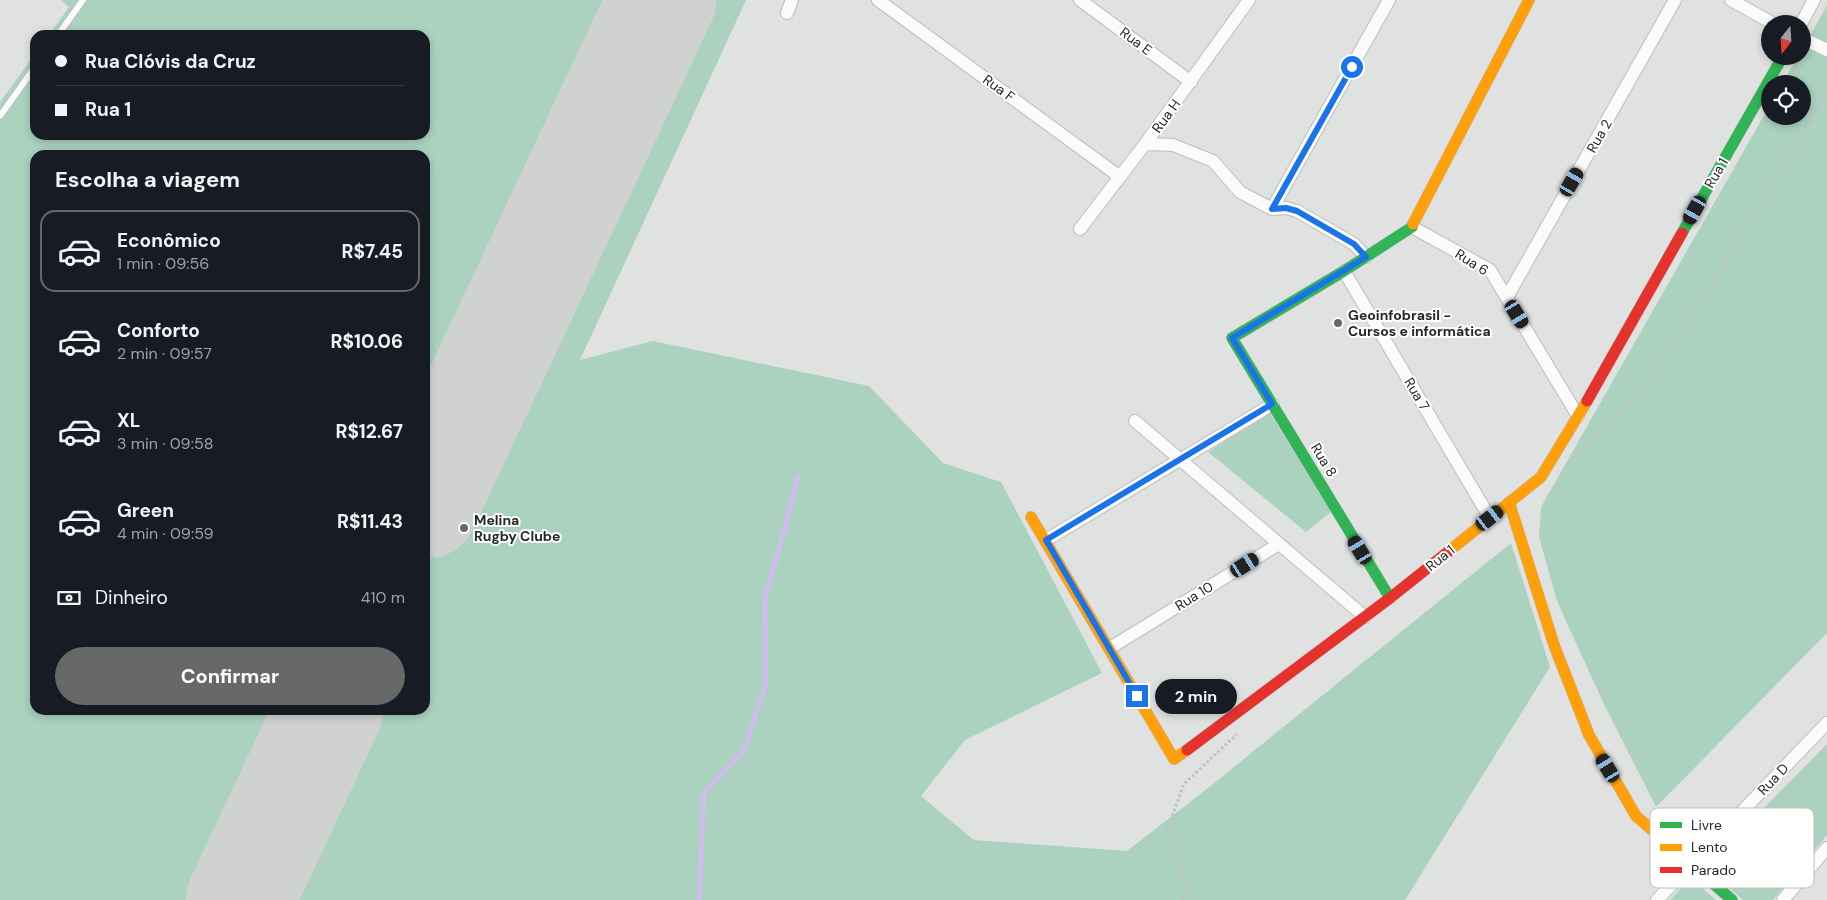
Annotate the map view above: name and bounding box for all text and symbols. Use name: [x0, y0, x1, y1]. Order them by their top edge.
north arrow: [1761, 15, 1811, 65]
map controls: [1761, 15, 1811, 125]
street label: Rua E: [1116, 23, 1156, 59]
text: Rua Clóvis da Cruz: [85, 49, 256, 74]
route start: [1341, 56, 1363, 78]
street label: Rua F: [979, 70, 1019, 106]
button: locate: [1761, 75, 1811, 125]
street label: Rua H: [1148, 96, 1184, 136]
text: Rua 1: [85, 97, 131, 122]
street label: Rua 2: [1582, 116, 1616, 156]
street label: Rua 1: [1700, 155, 1732, 191]
text: Escolha a viagem: [55, 165, 240, 194]
car: [1558, 165, 1585, 199]
car: [1681, 193, 1708, 227]
text: Econômico: [117, 228, 221, 253]
icon: car: [57, 229, 102, 274]
text: R$7.45: [342, 239, 403, 264]
street label: Rua 6: [1452, 245, 1492, 279]
text: 1 min · 09:56: [117, 253, 209, 274]
car: [1502, 297, 1531, 331]
place label: Geoinfobrasil - Cursos e informática: [1348, 306, 1491, 340]
marker: Geoinfobrasil - Cursos e informática: [1332, 317, 1344, 329]
text: Conforto: [117, 318, 200, 343]
icon: car: [57, 319, 102, 364]
text: R$10.06: [331, 329, 403, 354]
text: 2 min · 09:57: [117, 343, 212, 364]
street label: Rua 7: [1400, 374, 1434, 414]
text: XL: [117, 408, 140, 433]
icon: car: [57, 409, 102, 454]
text: R$12.67: [335, 419, 403, 444]
text: 3 min · 09:58: [117, 433, 213, 454]
street label: Rua 8: [1307, 440, 1341, 480]
text: Green: [117, 498, 174, 523]
icon: car: [57, 499, 102, 544]
car: [1473, 503, 1506, 533]
text: R$11.43: [337, 509, 403, 534]
place label: Melina Rugby Clube: [474, 511, 560, 545]
marker: Melina Rugby Clube: [458, 522, 470, 534]
text: 4 min · 09:59: [117, 523, 214, 544]
car: [1345, 533, 1374, 567]
street label: Rua 1: [1422, 541, 1458, 575]
car: [1228, 551, 1261, 579]
street label: Rua 10: [1172, 577, 1216, 615]
icon: cash: [55, 584, 83, 612]
text: Dinheiro: [95, 585, 168, 610]
text: 410 m: [361, 587, 405, 608]
button: Confirmar: [55, 647, 405, 705]
callout: 2 min: [1154, 678, 1237, 714]
route end: [1126, 685, 1148, 707]
text: 2 min: [1175, 686, 1217, 707]
car: [1593, 751, 1622, 785]
street label: Rua D: [1754, 759, 1792, 799]
legend: [1650, 808, 1814, 888]
text: Livre: [1691, 816, 1722, 834]
text: Lento: [1691, 838, 1728, 856]
text: Parado: [1691, 861, 1736, 879]

